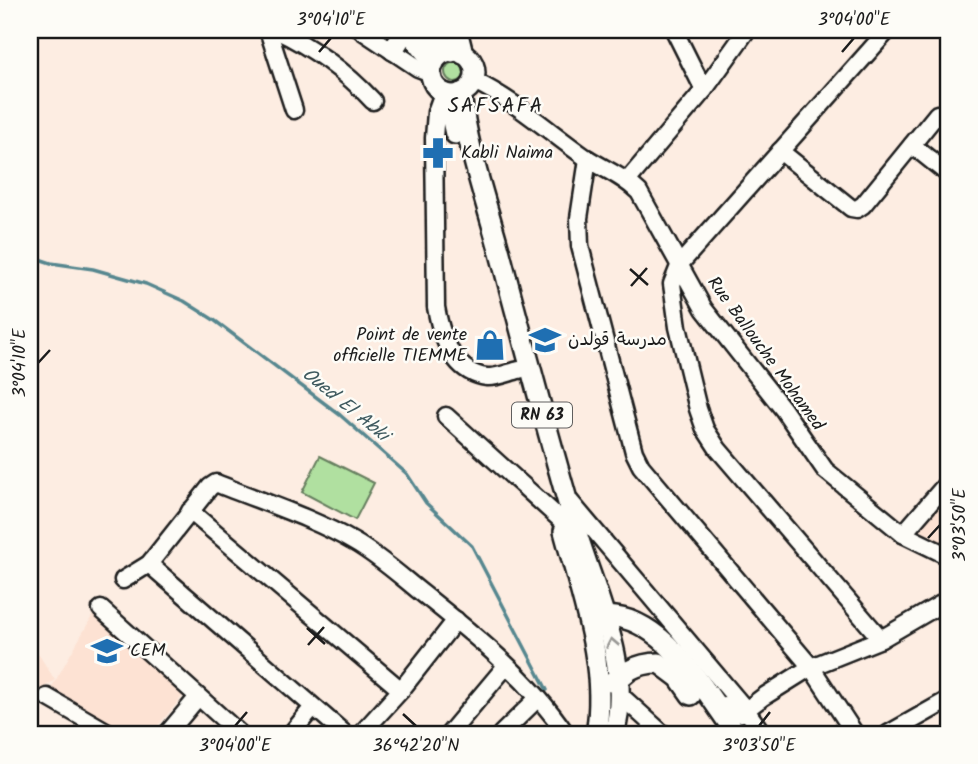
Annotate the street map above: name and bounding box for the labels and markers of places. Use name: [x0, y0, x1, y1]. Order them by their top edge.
pharmacy icon: Kabli Naima: [421, 136, 455, 170]
place label: Kabli Naima: [461, 139, 553, 168]
place label: Point de vente officielle TIEMME: [333, 321, 467, 371]
school or university icon: مدرسة قولدن: [528, 323, 562, 357]
place label: مدرسة قولدن: [568, 326, 667, 355]
shop icon: Point de vente officielle TIEMME: [473, 328, 507, 362]
school or university icon: CEM: [90, 634, 124, 668]
place label: CEM: [130, 637, 166, 666]

